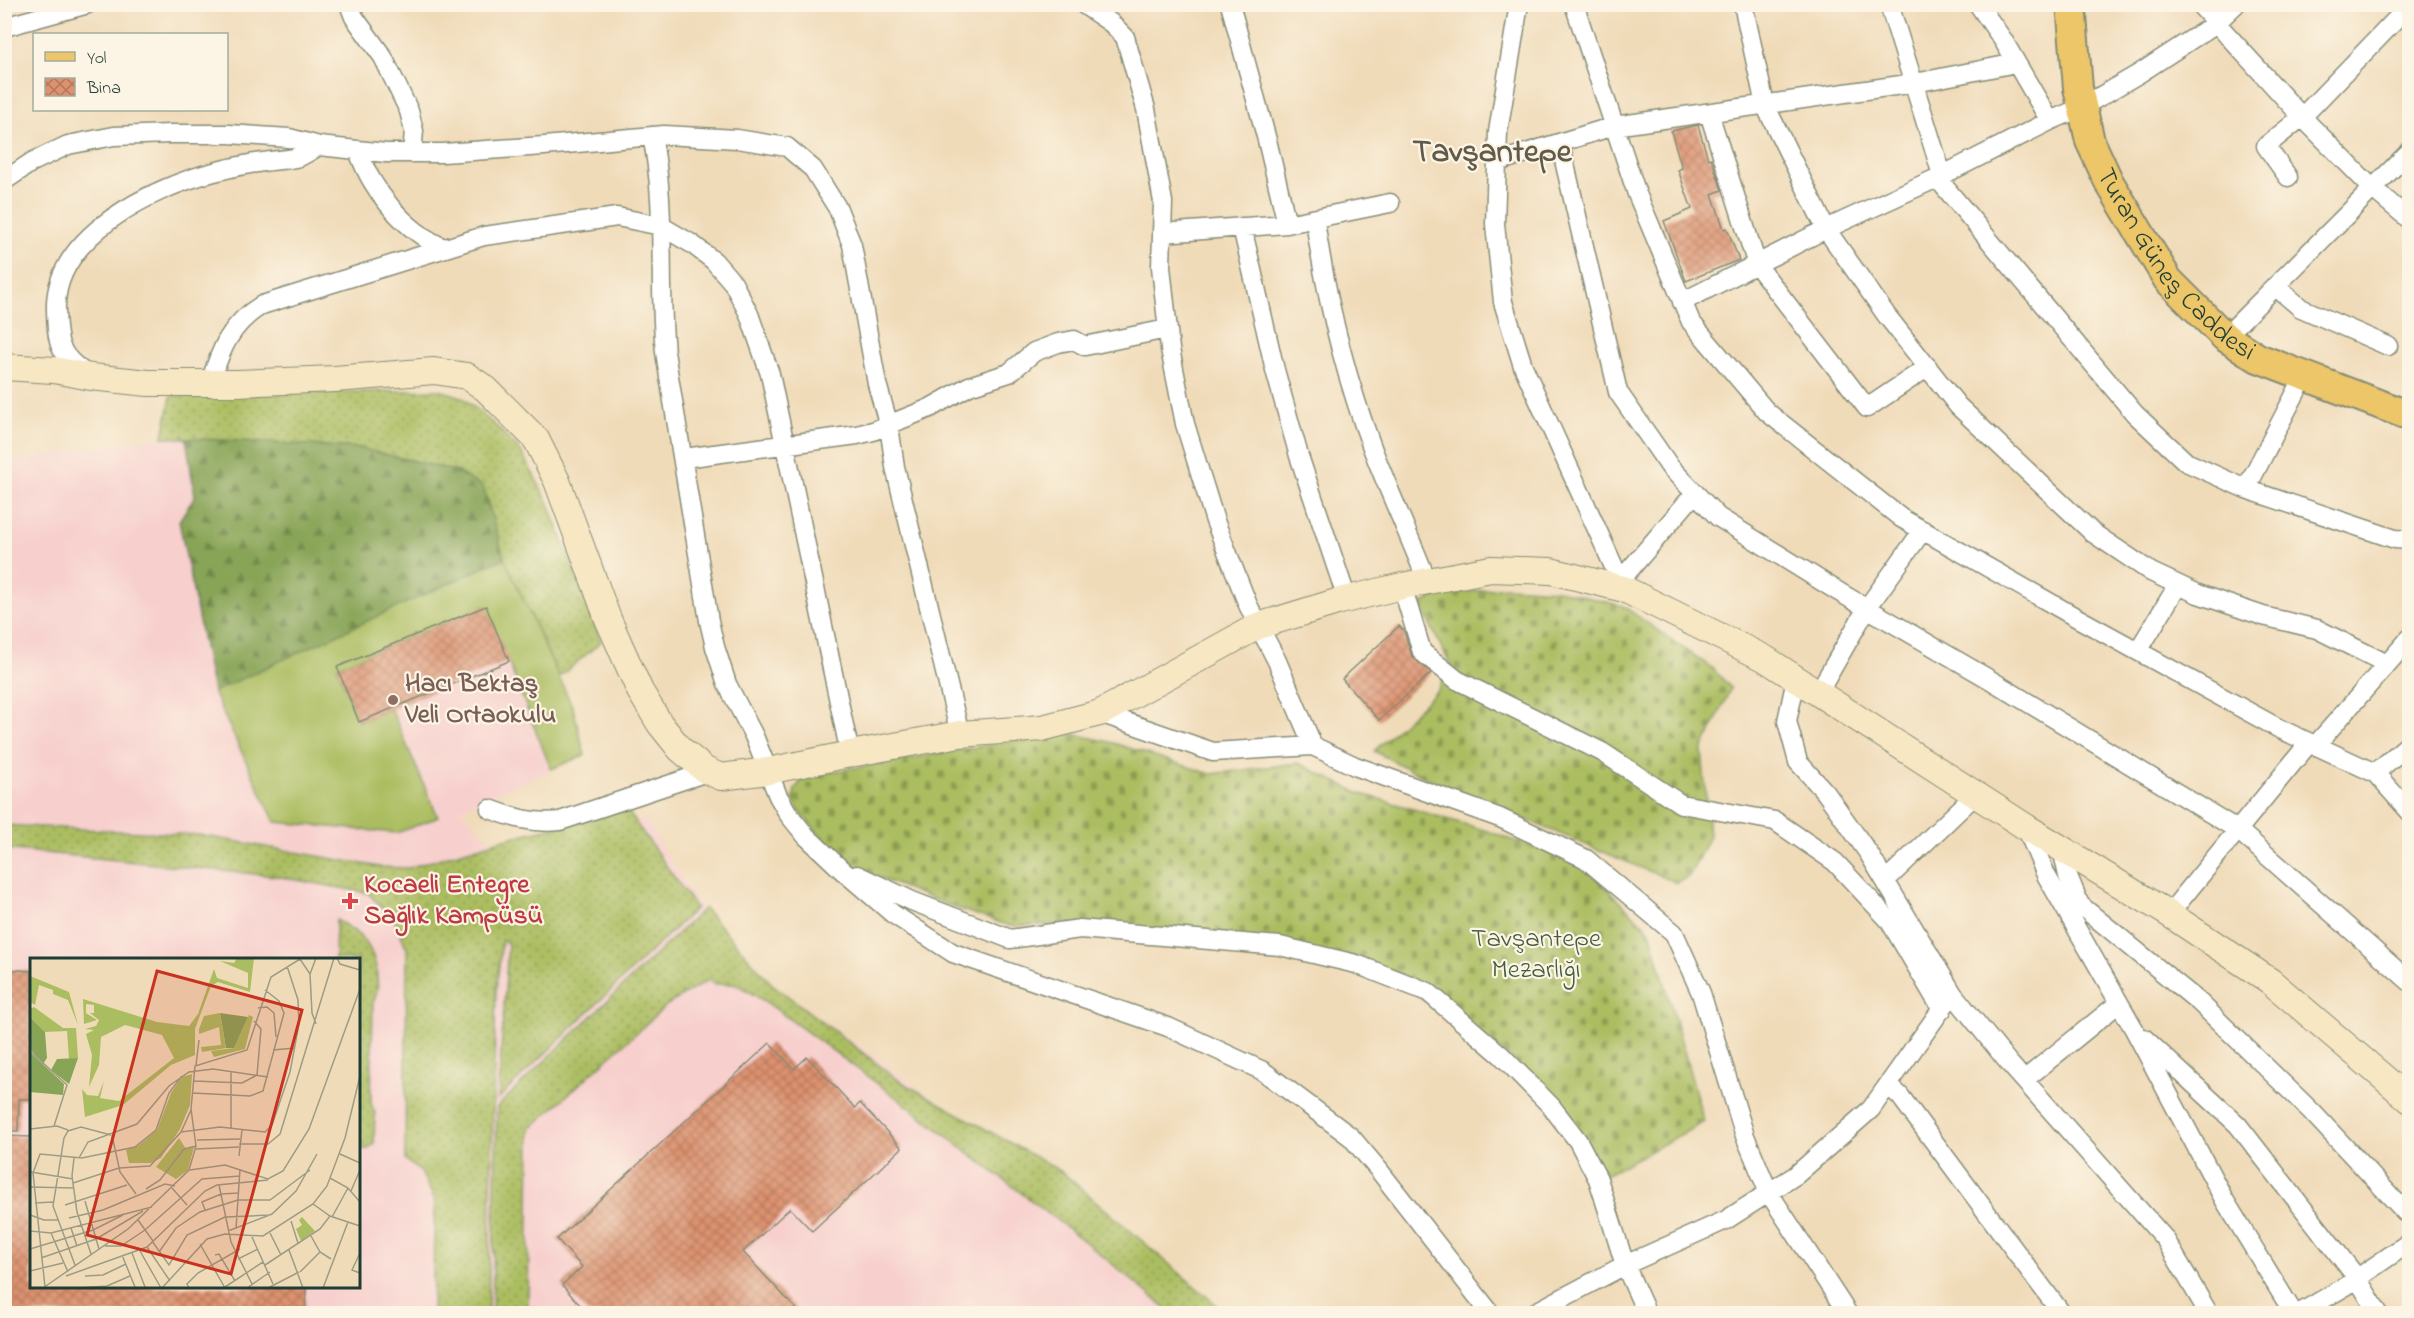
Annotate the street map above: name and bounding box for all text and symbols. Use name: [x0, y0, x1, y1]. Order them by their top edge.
legend: [33, 33, 228, 111]
text: Yol: [87, 46, 107, 72]
text: Bina: [86, 76, 121, 102]
district label: Tavşantepe: [1413, 129, 1573, 177]
street label: Turan Güneş Caddesi: [2086, 162, 2263, 371]
place label: Hacı Bektaş Veli Ortaokulu: [404, 665, 556, 735]
marker: Hacı Bektaş Veli Ortaokulu: [386, 693, 400, 707]
place label: Kocaeli Entegre Sağlık Kampüsü: [364, 866, 543, 937]
marker: Kocaeli Entegre Sağlık Kampüsü: [341, 892, 359, 910]
park label: Tavşantepe Mezarlığı: [1471, 920, 1602, 990]
inset map: [30, 958, 360, 1288]

